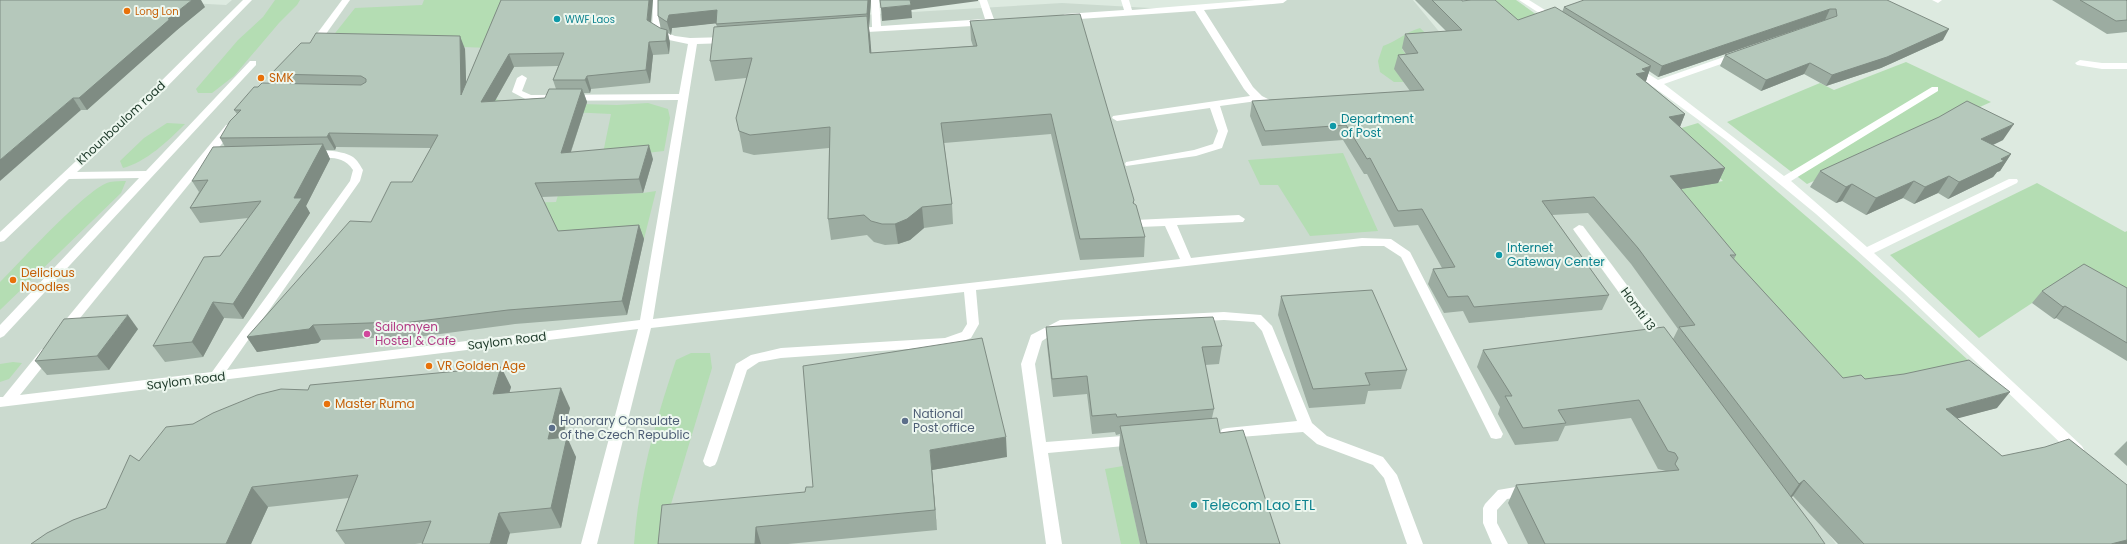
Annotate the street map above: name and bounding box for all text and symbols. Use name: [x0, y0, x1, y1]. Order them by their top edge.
place label: Long Lon: [135, 4, 179, 19]
marker: Long Lon: [122, 6, 132, 16]
place label: WWF Laos: [565, 12, 615, 27]
marker: WWF Laos: [552, 14, 562, 24]
place label: SMK: [269, 69, 294, 86]
marker: SMK: [256, 73, 266, 83]
street label: Khounboulom road: [72, 77, 169, 168]
place label: Department of Post: [1341, 110, 1414, 141]
marker: Department of Post: [1328, 121, 1338, 131]
place label: Internet Gateway Center: [1507, 239, 1605, 270]
marker: Internet Gateway Center: [1494, 250, 1504, 260]
place label: Delicious Noodles: [21, 264, 75, 295]
marker: Delicious Noodles: [8, 275, 18, 285]
street label: Homti 13: [1617, 284, 1660, 334]
place label: Sailomyen Hostel & Cafe: [375, 318, 456, 349]
street label: Saylom Road: [467, 327, 547, 354]
marker: Sailomyen Hostel & Cafe: [362, 329, 372, 339]
place label: VR Golden Age: [437, 357, 526, 374]
marker: VR Golden Age: [424, 361, 434, 371]
street label: Saylom Road: [146, 367, 226, 394]
place label: Master Ruma: [335, 395, 415, 412]
marker: Master Ruma: [322, 399, 332, 409]
place label: National Post office: [913, 405, 975, 436]
place label: Honorary Consulate of the Czech Republic: [560, 412, 690, 443]
marker: National Post office: [900, 416, 910, 426]
marker: Honorary Consulate of the Czech Republic: [547, 423, 557, 433]
place label: Telecom Lao ETL: [1202, 495, 1315, 515]
marker: Telecom Lao ETL: [1189, 500, 1199, 510]

